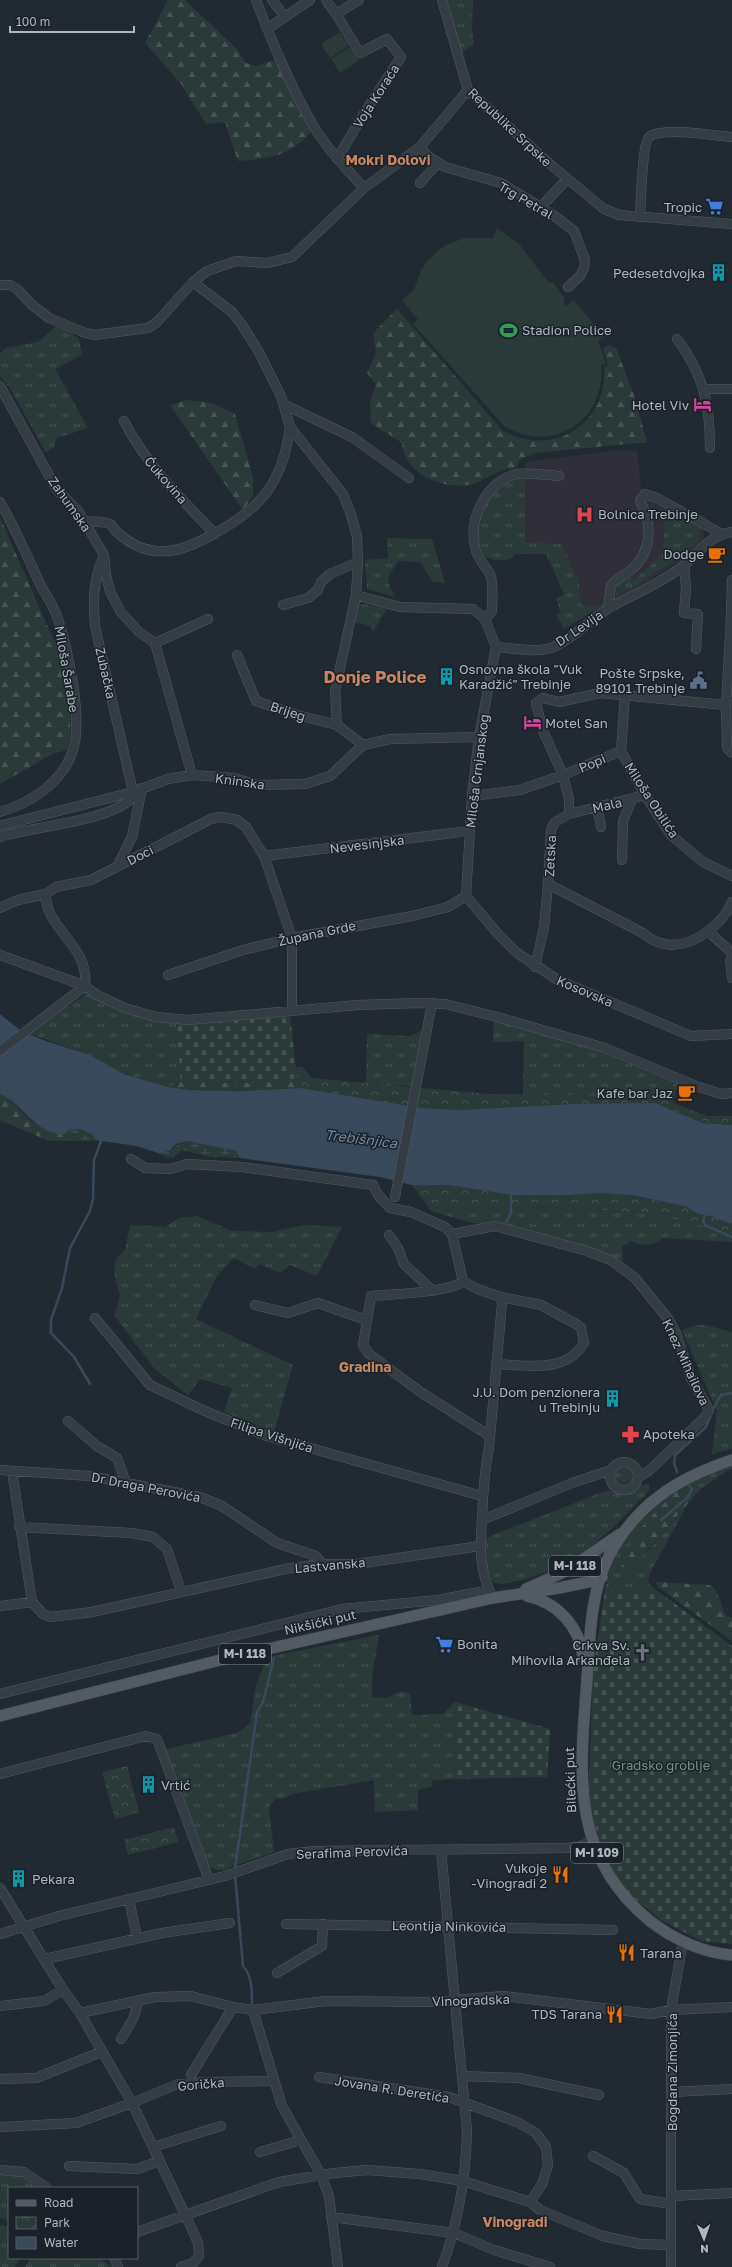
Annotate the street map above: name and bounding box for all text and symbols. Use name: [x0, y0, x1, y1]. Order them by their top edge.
scale bar: [10, 8, 134, 34]
text: 100 m: [16, 14, 50, 29]
street label: Voja Koraća: [349, 61, 403, 131]
street label: Republike Srpske: [465, 84, 555, 170]
district label: Mokri Dolovi: [345, 151, 431, 168]
street label: Trg Petral: [496, 178, 556, 222]
supermarket icon: Tropic: [705, 197, 725, 217]
place label: Tropic: [664, 199, 702, 215]
building icon: Pedesetdvojka: [708, 263, 728, 283]
place label: Pedesetdvojka: [613, 265, 705, 281]
sports icon: Stadion Police: [499, 320, 519, 340]
place label: Stadion Police: [522, 322, 612, 338]
hotel icon: Hotel Viv: [692, 395, 712, 415]
place label: Hotel Viv: [632, 397, 690, 413]
street label: Ćukovina: [141, 453, 191, 507]
street label: Zahumska: [45, 473, 95, 535]
hospital icon: Bolnica Trebinje: [575, 504, 595, 524]
place label: Bolnica Trebinje: [598, 506, 698, 522]
cafe icon: Dodge: [707, 544, 727, 564]
place label: Dodge: [664, 546, 704, 562]
street label: Dr Levija: [552, 606, 606, 650]
street label: Miloša Šarabe: [52, 625, 82, 713]
street label: Zubačka: [92, 646, 120, 700]
place label: Osnovna škola "Vuk Karadžić" Trebinje: [459, 661, 583, 692]
place label: Pošte Srpske, 89101 Trebinje: [595, 665, 685, 696]
district label: Donje Police: [323, 666, 427, 687]
building icon: Osnovna škola "Vuk Karadžić" Trebinje: [436, 666, 456, 686]
public building icon: Pošte Srpske, 89101 Trebinje: [688, 670, 708, 690]
street label: Brijeg: [268, 698, 308, 724]
street label: Miloša Crnjanskog: [462, 713, 492, 829]
hotel icon: Motel San: [522, 713, 542, 733]
place label: Motel San: [545, 715, 608, 731]
street label: Popi: [576, 750, 608, 776]
street label: Miloša Obilića: [622, 759, 682, 841]
street label: Kninska: [214, 770, 266, 792]
street label: Mala: [591, 794, 623, 816]
street label: Nevesinjska: [329, 831, 405, 857]
street label: Zetska: [541, 835, 559, 877]
street label: Doci: [124, 842, 156, 868]
street label: Župana Grde: [277, 917, 357, 949]
street label: Kosovska: [554, 972, 616, 1010]
cafe icon: Kafe bar Jaz: [676, 1083, 696, 1103]
place label: Kafe bar Jaz: [597, 1085, 673, 1101]
water label: Trebišnjica: [324, 1126, 399, 1151]
street label: Knez Mihailova: [659, 1316, 713, 1408]
district label: Gradina: [339, 1358, 391, 1375]
place label: J.U. Dom penzionera u Trebinju: [472, 1384, 600, 1415]
building icon: J.U. Dom penzionera u Trebinju: [603, 1389, 623, 1409]
street label: Filipa Višnjića: [229, 1414, 315, 1456]
pharmacy icon: Apoteka: [620, 1424, 640, 1444]
place label: Apoteka: [643, 1426, 695, 1442]
street label: Dr Draga Perovića: [90, 1469, 202, 1505]
street label: Lastvanska: [294, 1554, 366, 1576]
road number: M-I 118: [549, 1556, 601, 1576]
street label: Nikšićki put: [282, 1606, 358, 1638]
supermarket icon: Bonita: [434, 1634, 454, 1654]
place label: Bonita: [457, 1636, 498, 1652]
place label: Crkva Sv. Mihovila Arkanđela: [511, 1637, 630, 1668]
church icon: Crkva Sv. Mihovila Arkanđela: [633, 1642, 653, 1662]
road number: M-I 118: [219, 1644, 271, 1664]
street label: Bilećki put: [561, 1747, 579, 1813]
park label: Gradsko groblje: [612, 1757, 710, 1773]
building icon: Vrtić: [138, 1775, 158, 1795]
place label: Vrtić: [161, 1777, 190, 1793]
street label: Serafima Perovića: [296, 1842, 408, 1862]
road number: M-I 109: [571, 1843, 623, 1863]
place label: Vukoje -Vinogradi 2: [472, 1860, 547, 1891]
restaurant icon: Vukoje -Vinogradi 2: [550, 1865, 570, 1885]
building icon: Pekara: [9, 1869, 29, 1889]
place label: Pekara: [32, 1871, 75, 1887]
street label: Leontija Ninkovića: [392, 1917, 506, 1935]
restaurant icon: Tarana: [617, 1943, 637, 1963]
place label: Tarana: [640, 1945, 682, 1961]
street label: Vinogradska: [432, 1991, 510, 2009]
restaurant icon: TDS Tarana: [605, 2004, 625, 2024]
place label: TDS Tarana: [531, 2006, 602, 2022]
street label: Bogdana Zimonjića: [664, 2013, 680, 2131]
street label: Jovana R. Deretića: [334, 2072, 450, 2106]
street label: Gorička: [177, 2074, 225, 2094]
legend: [8, 2187, 138, 2259]
text: Road: [44, 2195, 73, 2210]
district label: Vinogradi: [482, 2213, 548, 2230]
text: Park: [44, 2215, 70, 2230]
north arrow: [684, 2219, 724, 2259]
text: Water: [44, 2235, 78, 2250]
text: N: [700, 2243, 709, 2256]

